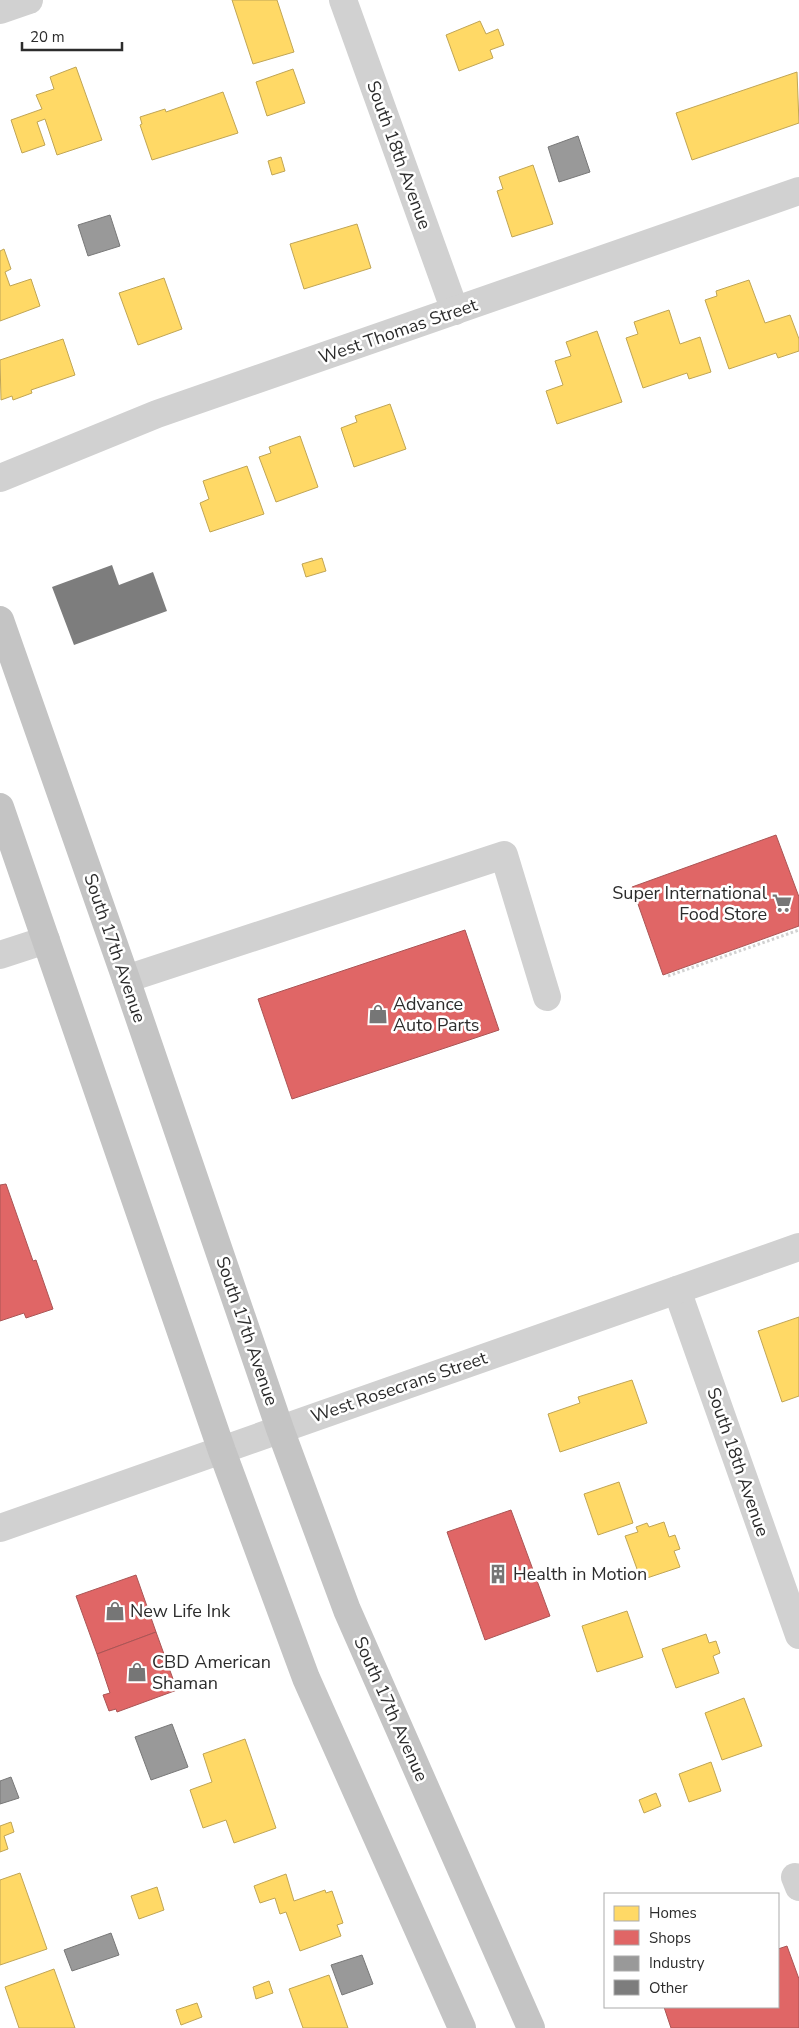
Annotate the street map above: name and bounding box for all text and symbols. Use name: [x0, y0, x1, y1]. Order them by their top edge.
scale bar: [22, 20, 122, 52]
text: 20 m: [30, 27, 65, 47]
street label: South 18th Avenue: [361, 77, 437, 233]
street label: West Thomas Street: [315, 292, 481, 369]
street label: South 17th Avenue: [78, 870, 152, 1026]
place label: Super International Food Store: [612, 881, 768, 926]
supermarket icon: Super International Food Store: [771, 892, 793, 914]
place label: Advance Auto Parts: [393, 992, 479, 1037]
shop icon: Advance Auto Parts: [367, 1003, 389, 1025]
street label: South 17th Avenue: [210, 1253, 284, 1409]
street label: West Rosecrans Street: [308, 1345, 491, 1428]
street label: South 18th Avenue: [701, 1384, 775, 1540]
place label: Health in Motion: [513, 1562, 647, 1586]
building icon: Health in Motion: [487, 1563, 509, 1585]
place label: New Life Ink: [130, 1599, 231, 1623]
shop icon: New Life Ink: [104, 1600, 126, 1622]
street label: South 17th Avenue: [348, 1633, 434, 1785]
place label: CBD American Shaman: [152, 1650, 271, 1695]
shop icon: CBD American Shaman: [126, 1661, 148, 1683]
legend: [604, 1893, 779, 2008]
text: Homes: [649, 1903, 697, 1923]
text: Shops: [649, 1928, 691, 1948]
text: Industry: [649, 1953, 705, 1973]
text: Other: [649, 1978, 688, 1998]

